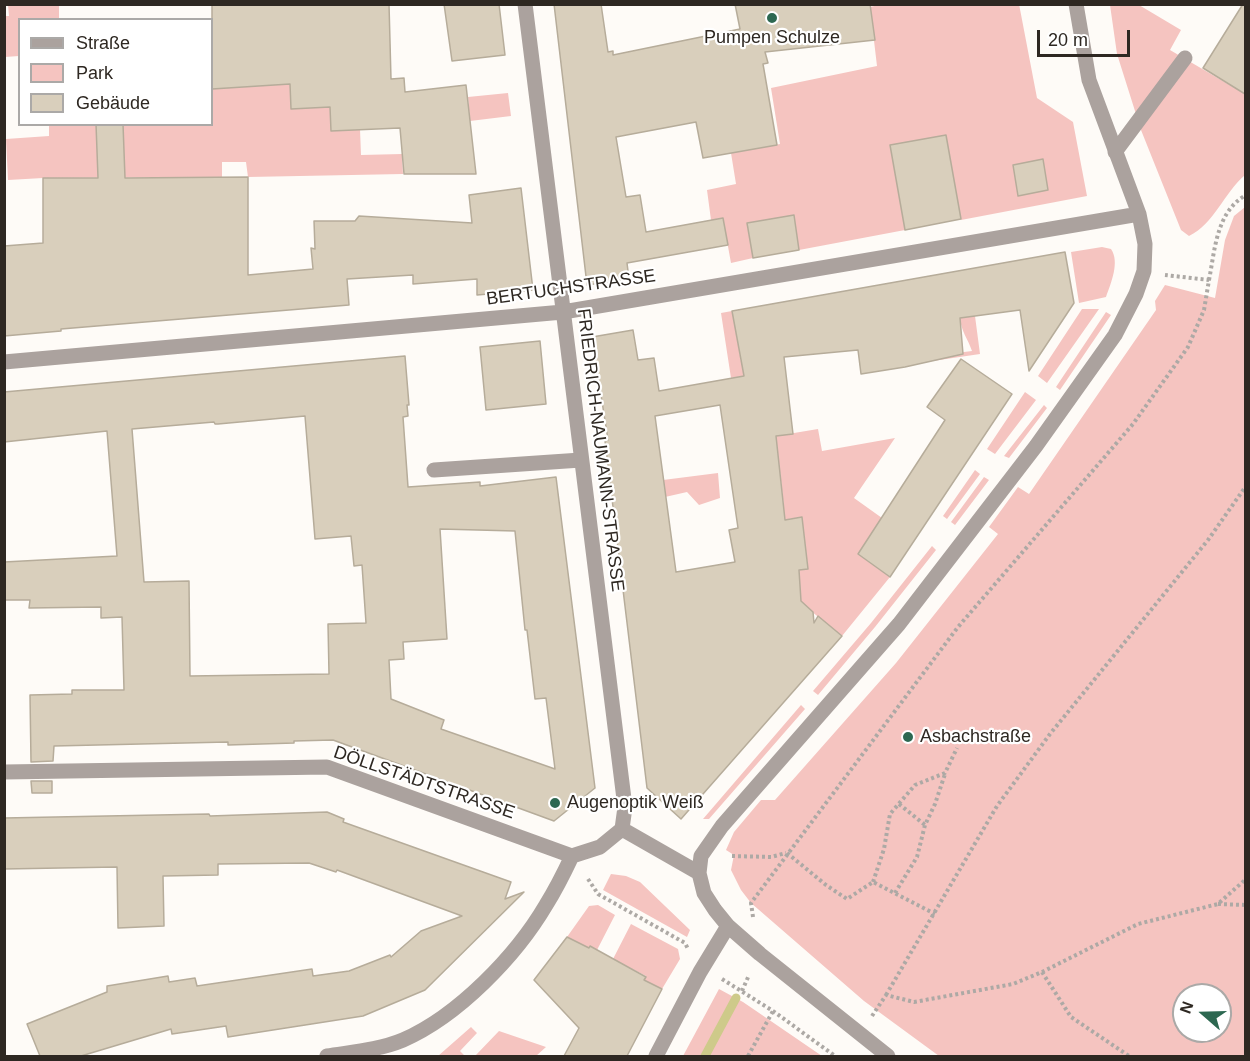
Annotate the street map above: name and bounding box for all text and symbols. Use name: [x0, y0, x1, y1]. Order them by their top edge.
marker: Pumpen Schulze: [765, 11, 779, 25]
legend: [18, 18, 213, 126]
scale bar: [1040, 18, 1133, 56]
place label: Pumpen Schulze: [704, 27, 840, 49]
text: 20 m: [1048, 30, 1088, 50]
text: Straße: [76, 33, 130, 53]
text: Park: [76, 63, 113, 83]
text: Gebäude: [76, 93, 150, 113]
street label: BERTUCHSTRASSE: [485, 265, 657, 311]
street label: FRIEDRICH-NAUMANN-STRASSE: [572, 307, 628, 593]
place label: Asbachstraße: [920, 726, 1031, 748]
marker: Asbachstraße: [901, 730, 915, 744]
street label: DÖLLSTÄDTSTRASSE: [331, 742, 517, 824]
place label: Augenoptik Weiß: [567, 792, 704, 814]
marker: Augenoptik Weiß: [548, 796, 562, 810]
north arrow: [1172, 983, 1232, 1043]
text: N: [1177, 999, 1196, 1016]

